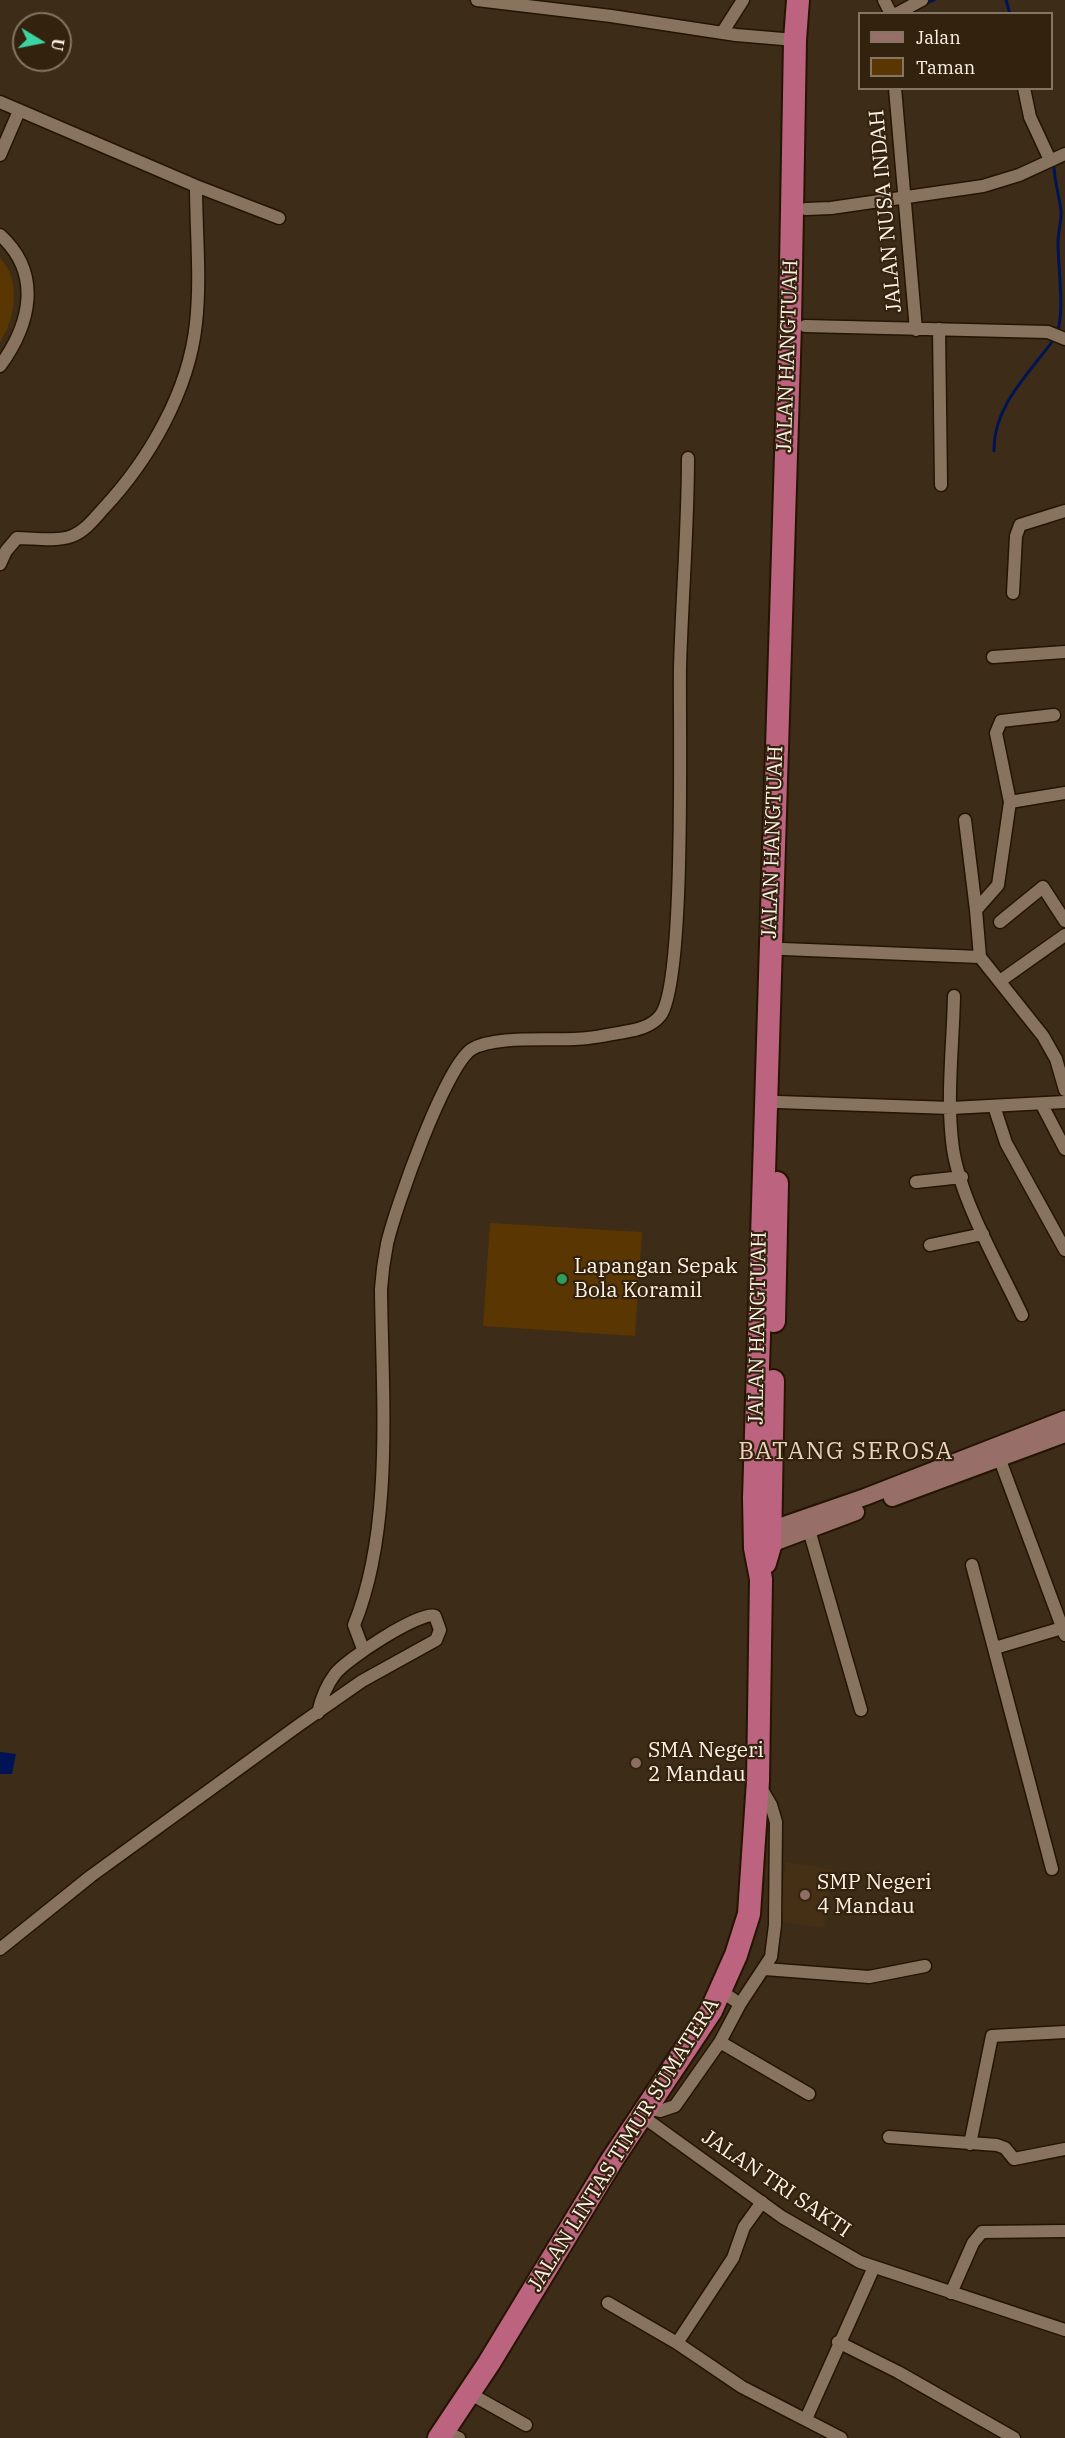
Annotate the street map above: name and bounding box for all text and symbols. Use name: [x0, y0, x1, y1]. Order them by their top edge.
north arrow: [12, 12, 72, 72]
legend: [858, 12, 1053, 90]
text: Jalan: [916, 26, 961, 49]
text: U: [47, 37, 69, 53]
text: Taman: [916, 56, 975, 79]
street label: JALAN NUSA INDAH: [865, 108, 907, 314]
street label: JALAN HANGTUAH: [772, 259, 804, 453]
street label: JALAN HANGTUAH: [757, 745, 789, 939]
street label: JALAN HANGTUAH: [744, 1231, 772, 1425]
place label: Lapangan Sepak Bola Koramil: [574, 1254, 737, 1304]
marker: Lapangan Sepak Bola Koramil: [555, 1272, 569, 1286]
district label: BATANG SEROSA: [738, 1438, 954, 1466]
place label: SMA Negeri 2 Mandau: [648, 1738, 764, 1788]
marker: SMA Negeri 2 Mandau: [629, 1756, 643, 1770]
place label: SMP Negeri 4 Mandau: [817, 1870, 932, 1920]
marker: SMP Negeri 4 Mandau: [798, 1888, 812, 1902]
street label: JALAN LINTAS TIMUR SUMATERA: [523, 1994, 725, 2296]
street label: JALAN TRI SAKTI: [697, 2125, 855, 2243]

